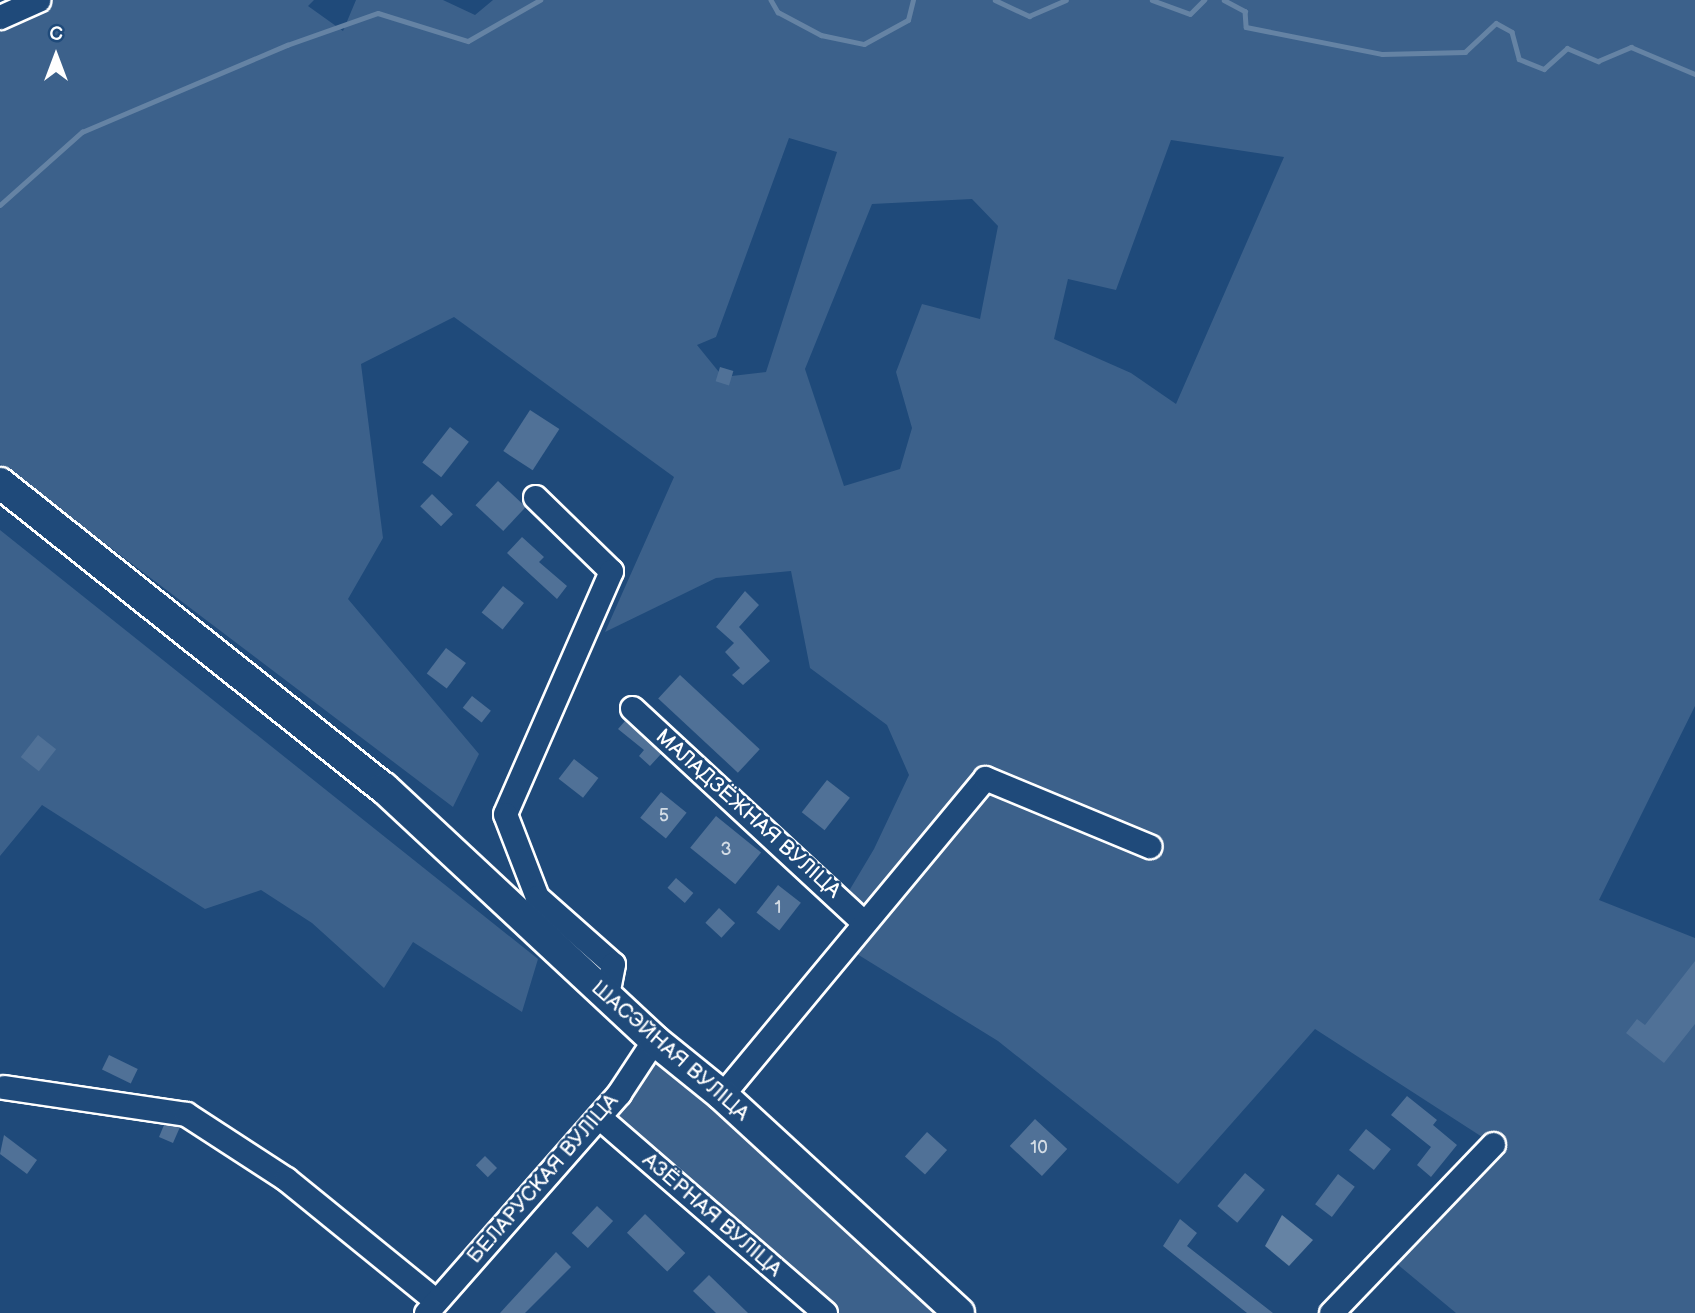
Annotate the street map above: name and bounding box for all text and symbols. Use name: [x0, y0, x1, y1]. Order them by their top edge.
north arrow: [21, 21, 91, 91]
text: С: [49, 23, 63, 46]
street label: МАЛАДЗЁЖНАЯ ВУЛІЦА: [650, 724, 846, 904]
house number: 5: [659, 805, 669, 827]
house number: 3: [720, 839, 732, 861]
house number: 1: [775, 897, 781, 919]
street label: ШАСЭЙНАЯ ВУЛІЦА: [586, 976, 754, 1126]
street label: БЕЛАРУСКАЯ ВУЛІЦА: [462, 1089, 624, 1269]
house number: 10: [1030, 1137, 1048, 1159]
street label: АЗЁРНАЯ ВУЛІЦА: [637, 1148, 787, 1282]

